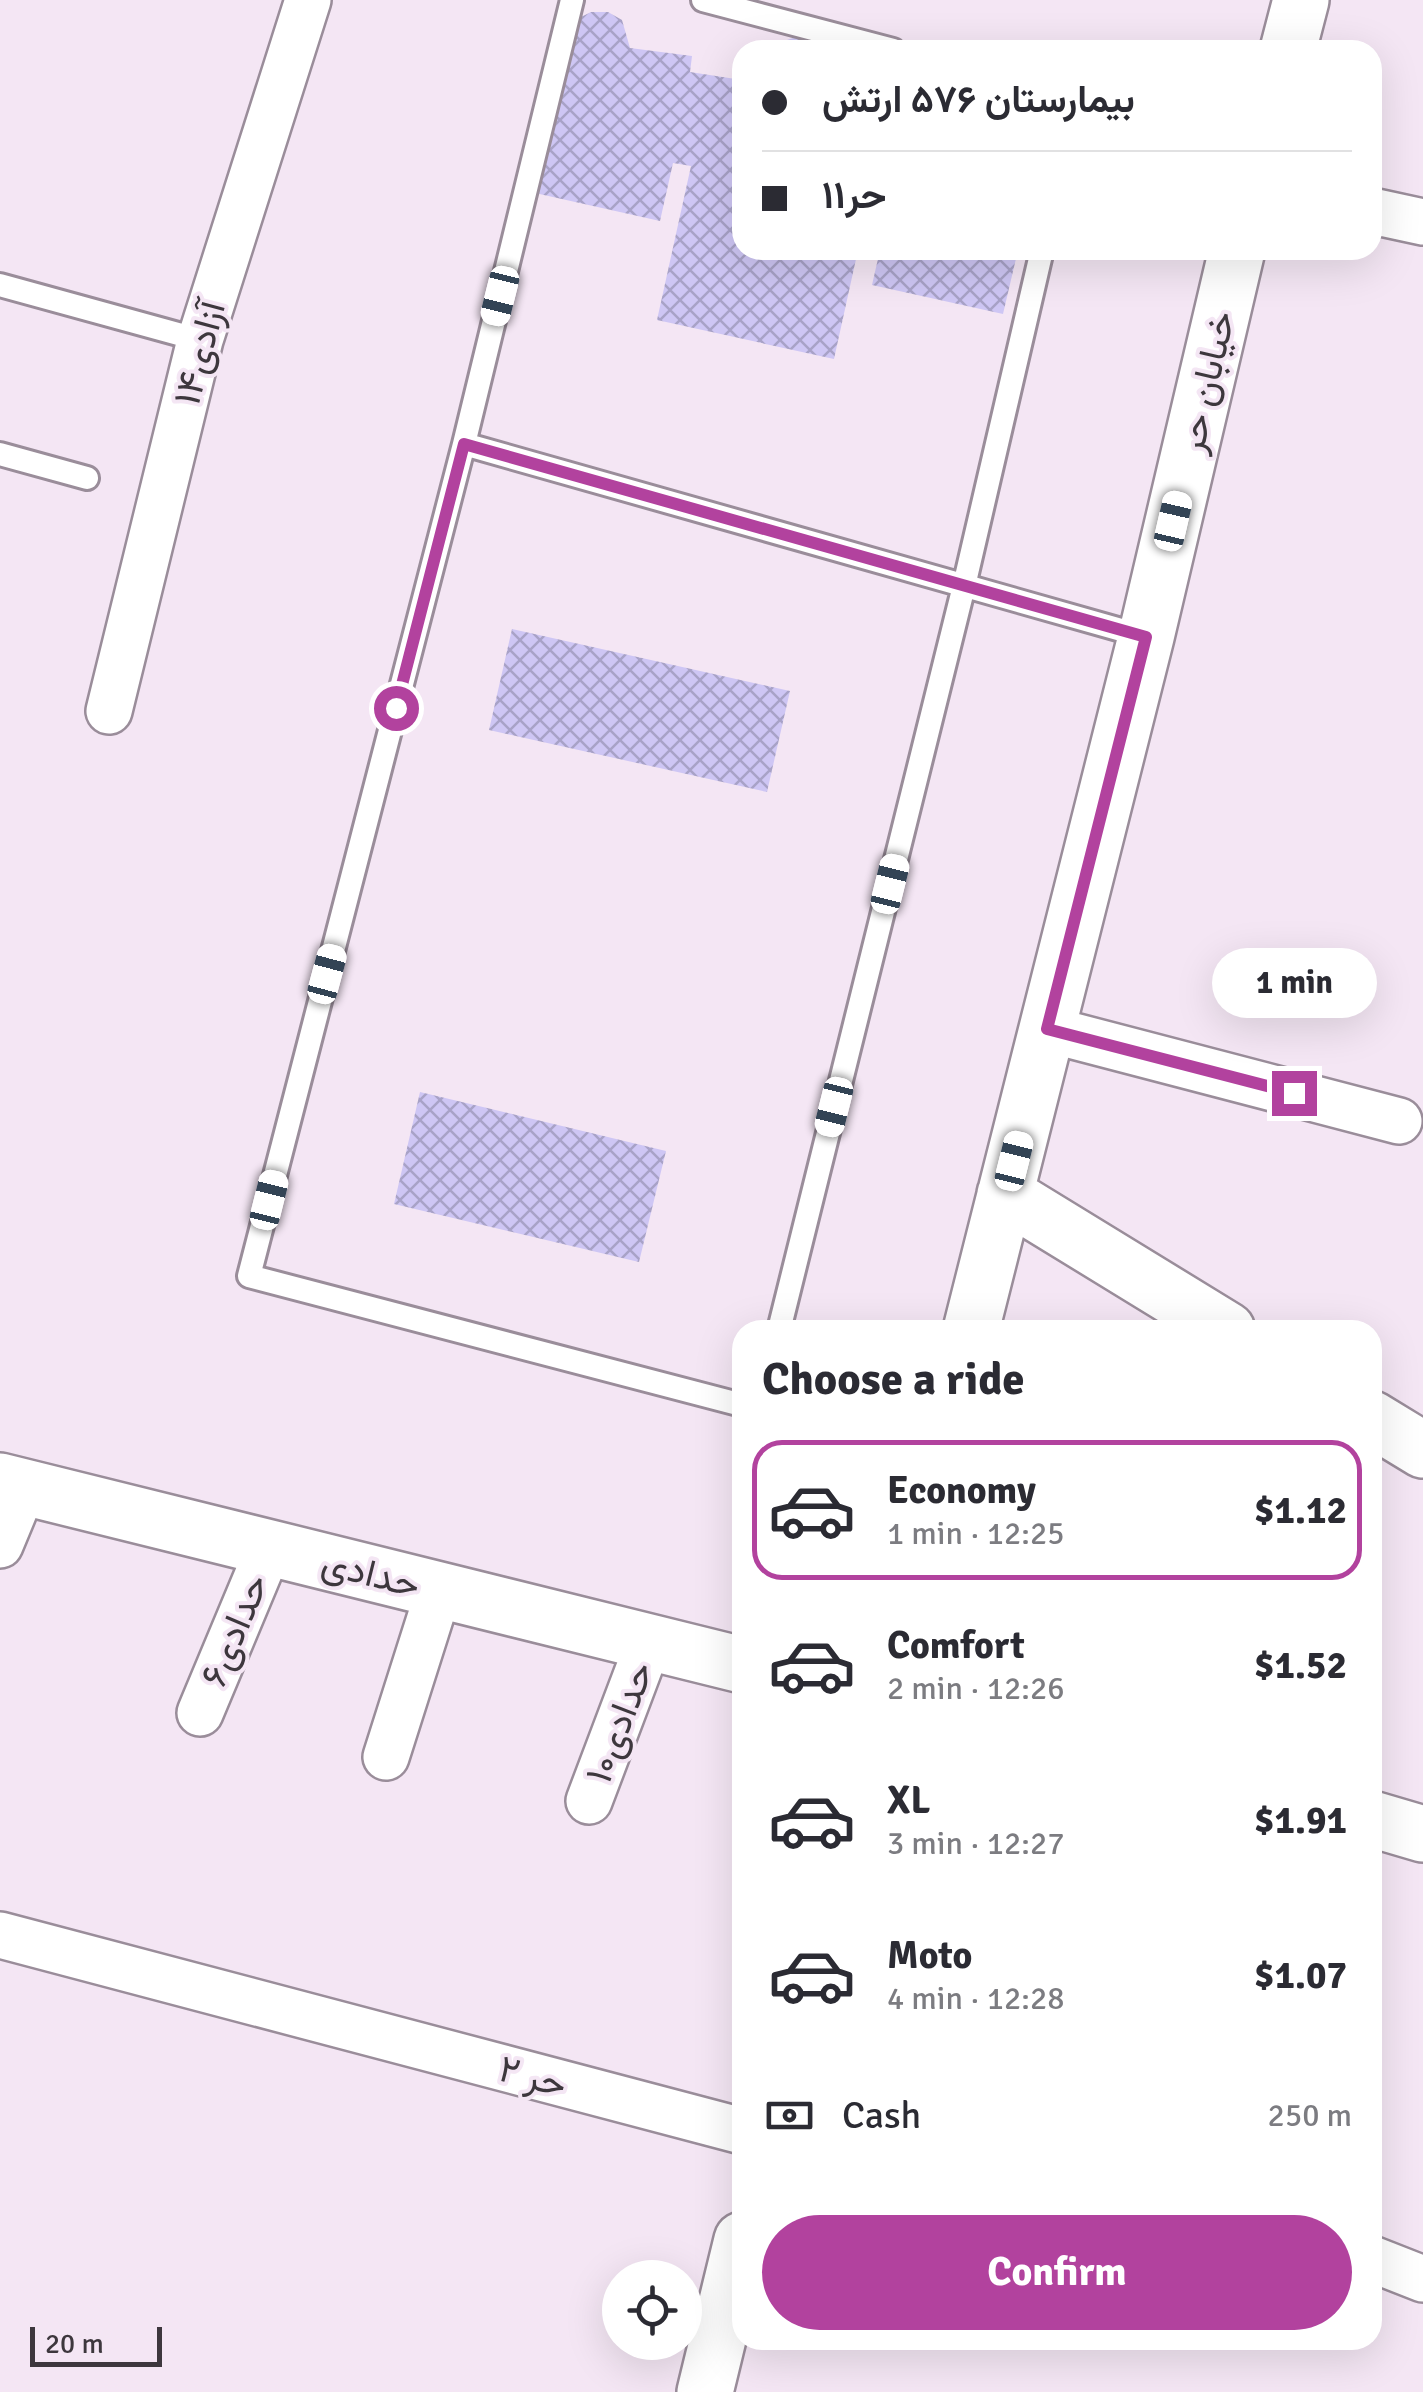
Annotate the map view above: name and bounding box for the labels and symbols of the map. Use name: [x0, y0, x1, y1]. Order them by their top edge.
car: [478, 263, 522, 329]
street label: آزادی۱۴: [163, 293, 237, 410]
street label: خیابان حر: [1167, 306, 1246, 459]
car: [1152, 488, 1194, 554]
route start: [374, 686, 419, 731]
car: [868, 851, 912, 917]
car: [305, 941, 349, 1007]
callout: 1 min: [1212, 948, 1376, 1018]
route end: [1272, 1071, 1317, 1116]
car: [812, 1074, 856, 1140]
car: [992, 1128, 1036, 1194]
car: [247, 1167, 291, 1233]
street label: حدادی: [317, 1539, 425, 1608]
street label: ۶حدادی: [190, 1567, 279, 1694]
street label: حدادی۱۰: [575, 1655, 664, 1790]
street label: ۲ حر: [494, 2045, 572, 2108]
scale bar: [30, 2322, 162, 2366]

